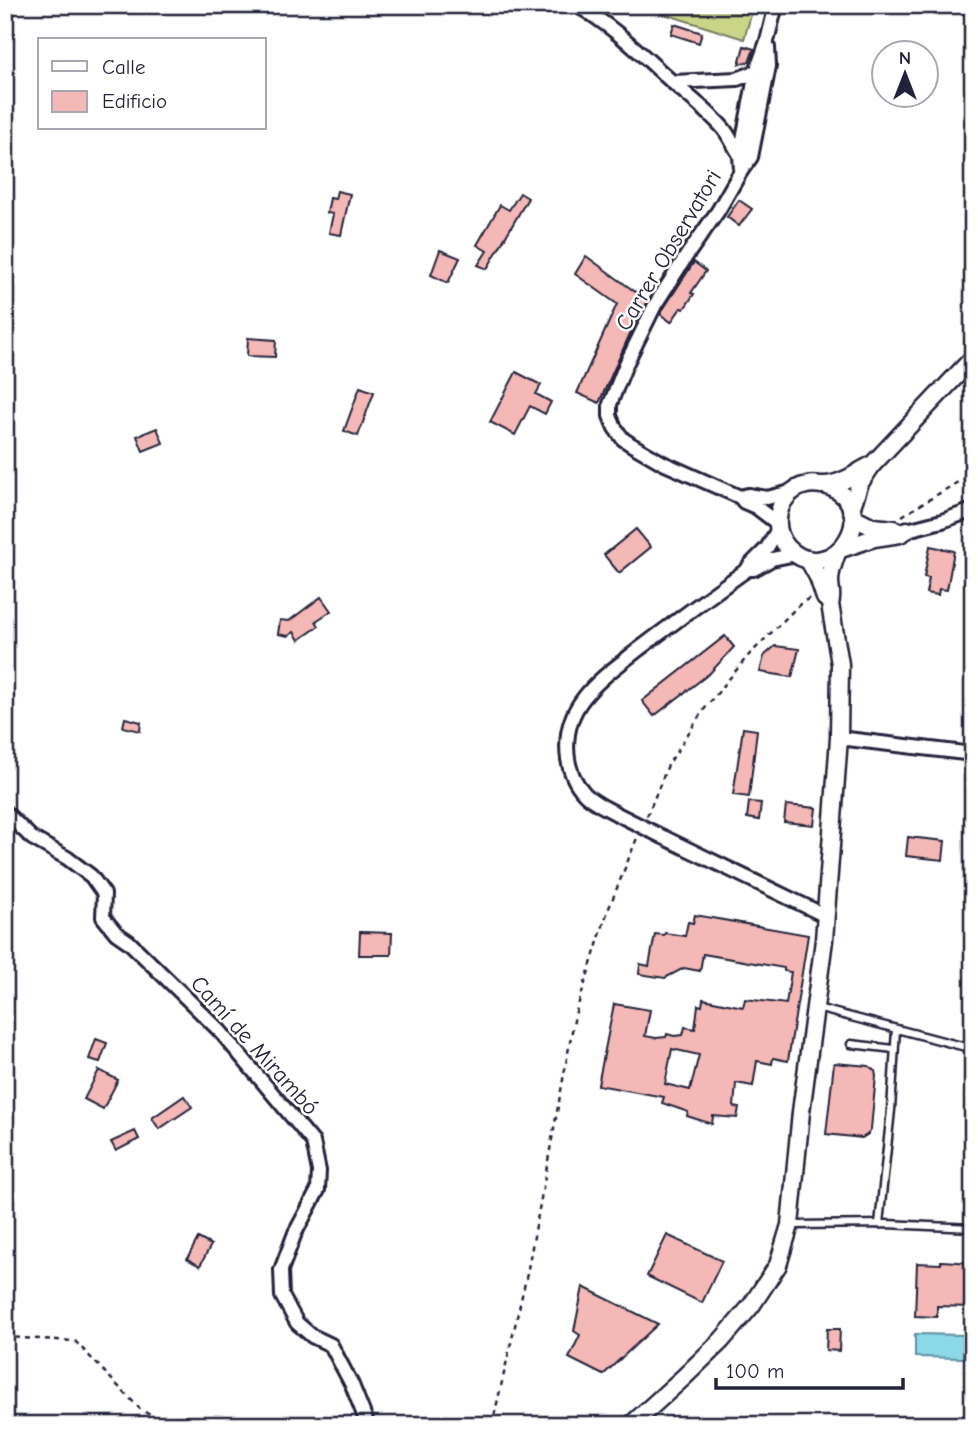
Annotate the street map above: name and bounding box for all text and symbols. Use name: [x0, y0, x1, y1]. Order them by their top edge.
legend: [38, 38, 266, 130]
north arrow: [870, 38, 940, 108]
text: N: [899, 47, 911, 69]
text: Calle: [102, 55, 145, 79]
text: Edificio: [102, 89, 167, 113]
street label: Carrer Observatori: [610, 165, 727, 336]
street label: Camí de Mirambó: [185, 970, 324, 1120]
scale bar: [716, 1346, 903, 1390]
text: 100 m: [726, 1359, 784, 1383]

